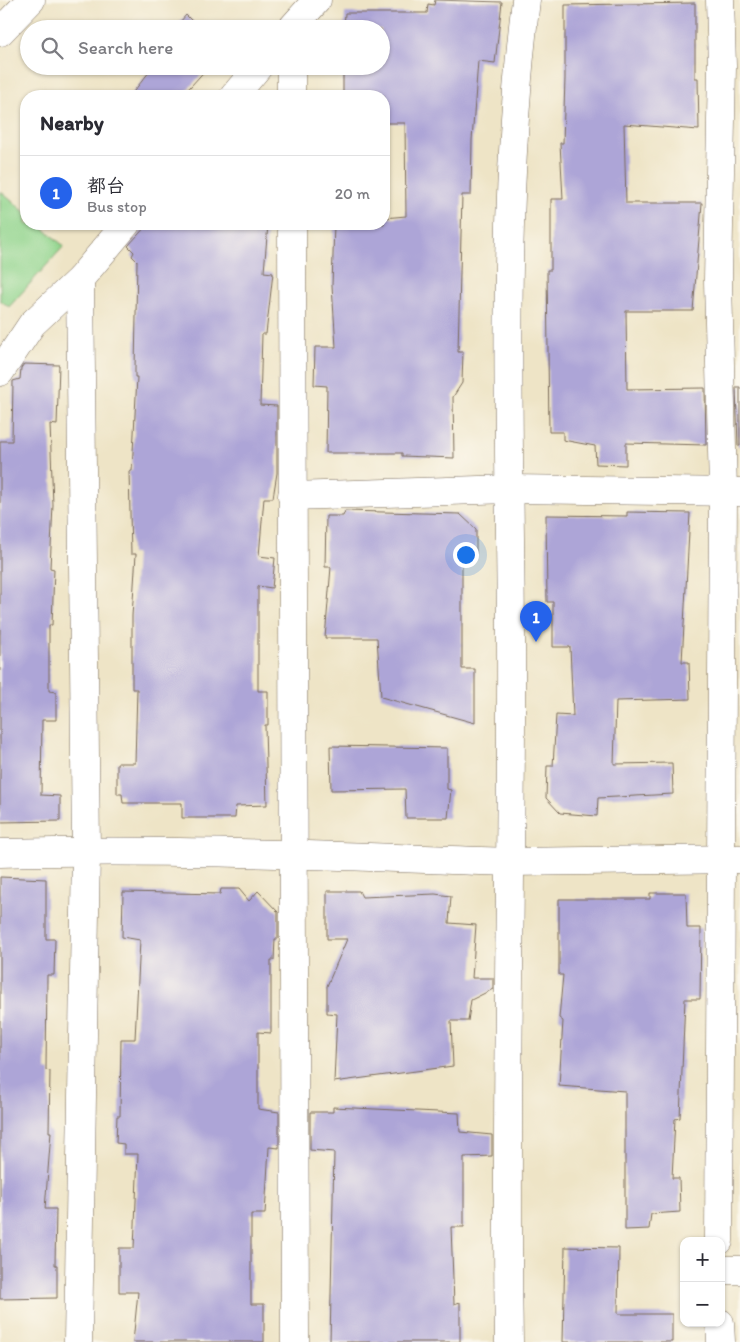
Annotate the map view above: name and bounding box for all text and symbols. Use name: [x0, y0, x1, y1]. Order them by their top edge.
search box: [20, 20, 390, 75]
icon: search: [38, 34, 66, 62]
text: Search here: [78, 36, 173, 59]
text: Nearby: [40, 110, 104, 135]
text: 都台: [87, 174, 125, 197]
text: 1: [52, 184, 60, 203]
text: 20 m: [335, 184, 370, 203]
text: Bus stop: [87, 197, 147, 216]
your location: [453, 542, 479, 568]
pin: 1: [520, 601, 552, 642]
map controls: [680, 1237, 725, 1327]
button: +: [680, 1237, 725, 1282]
button: −: [680, 1282, 725, 1327]

